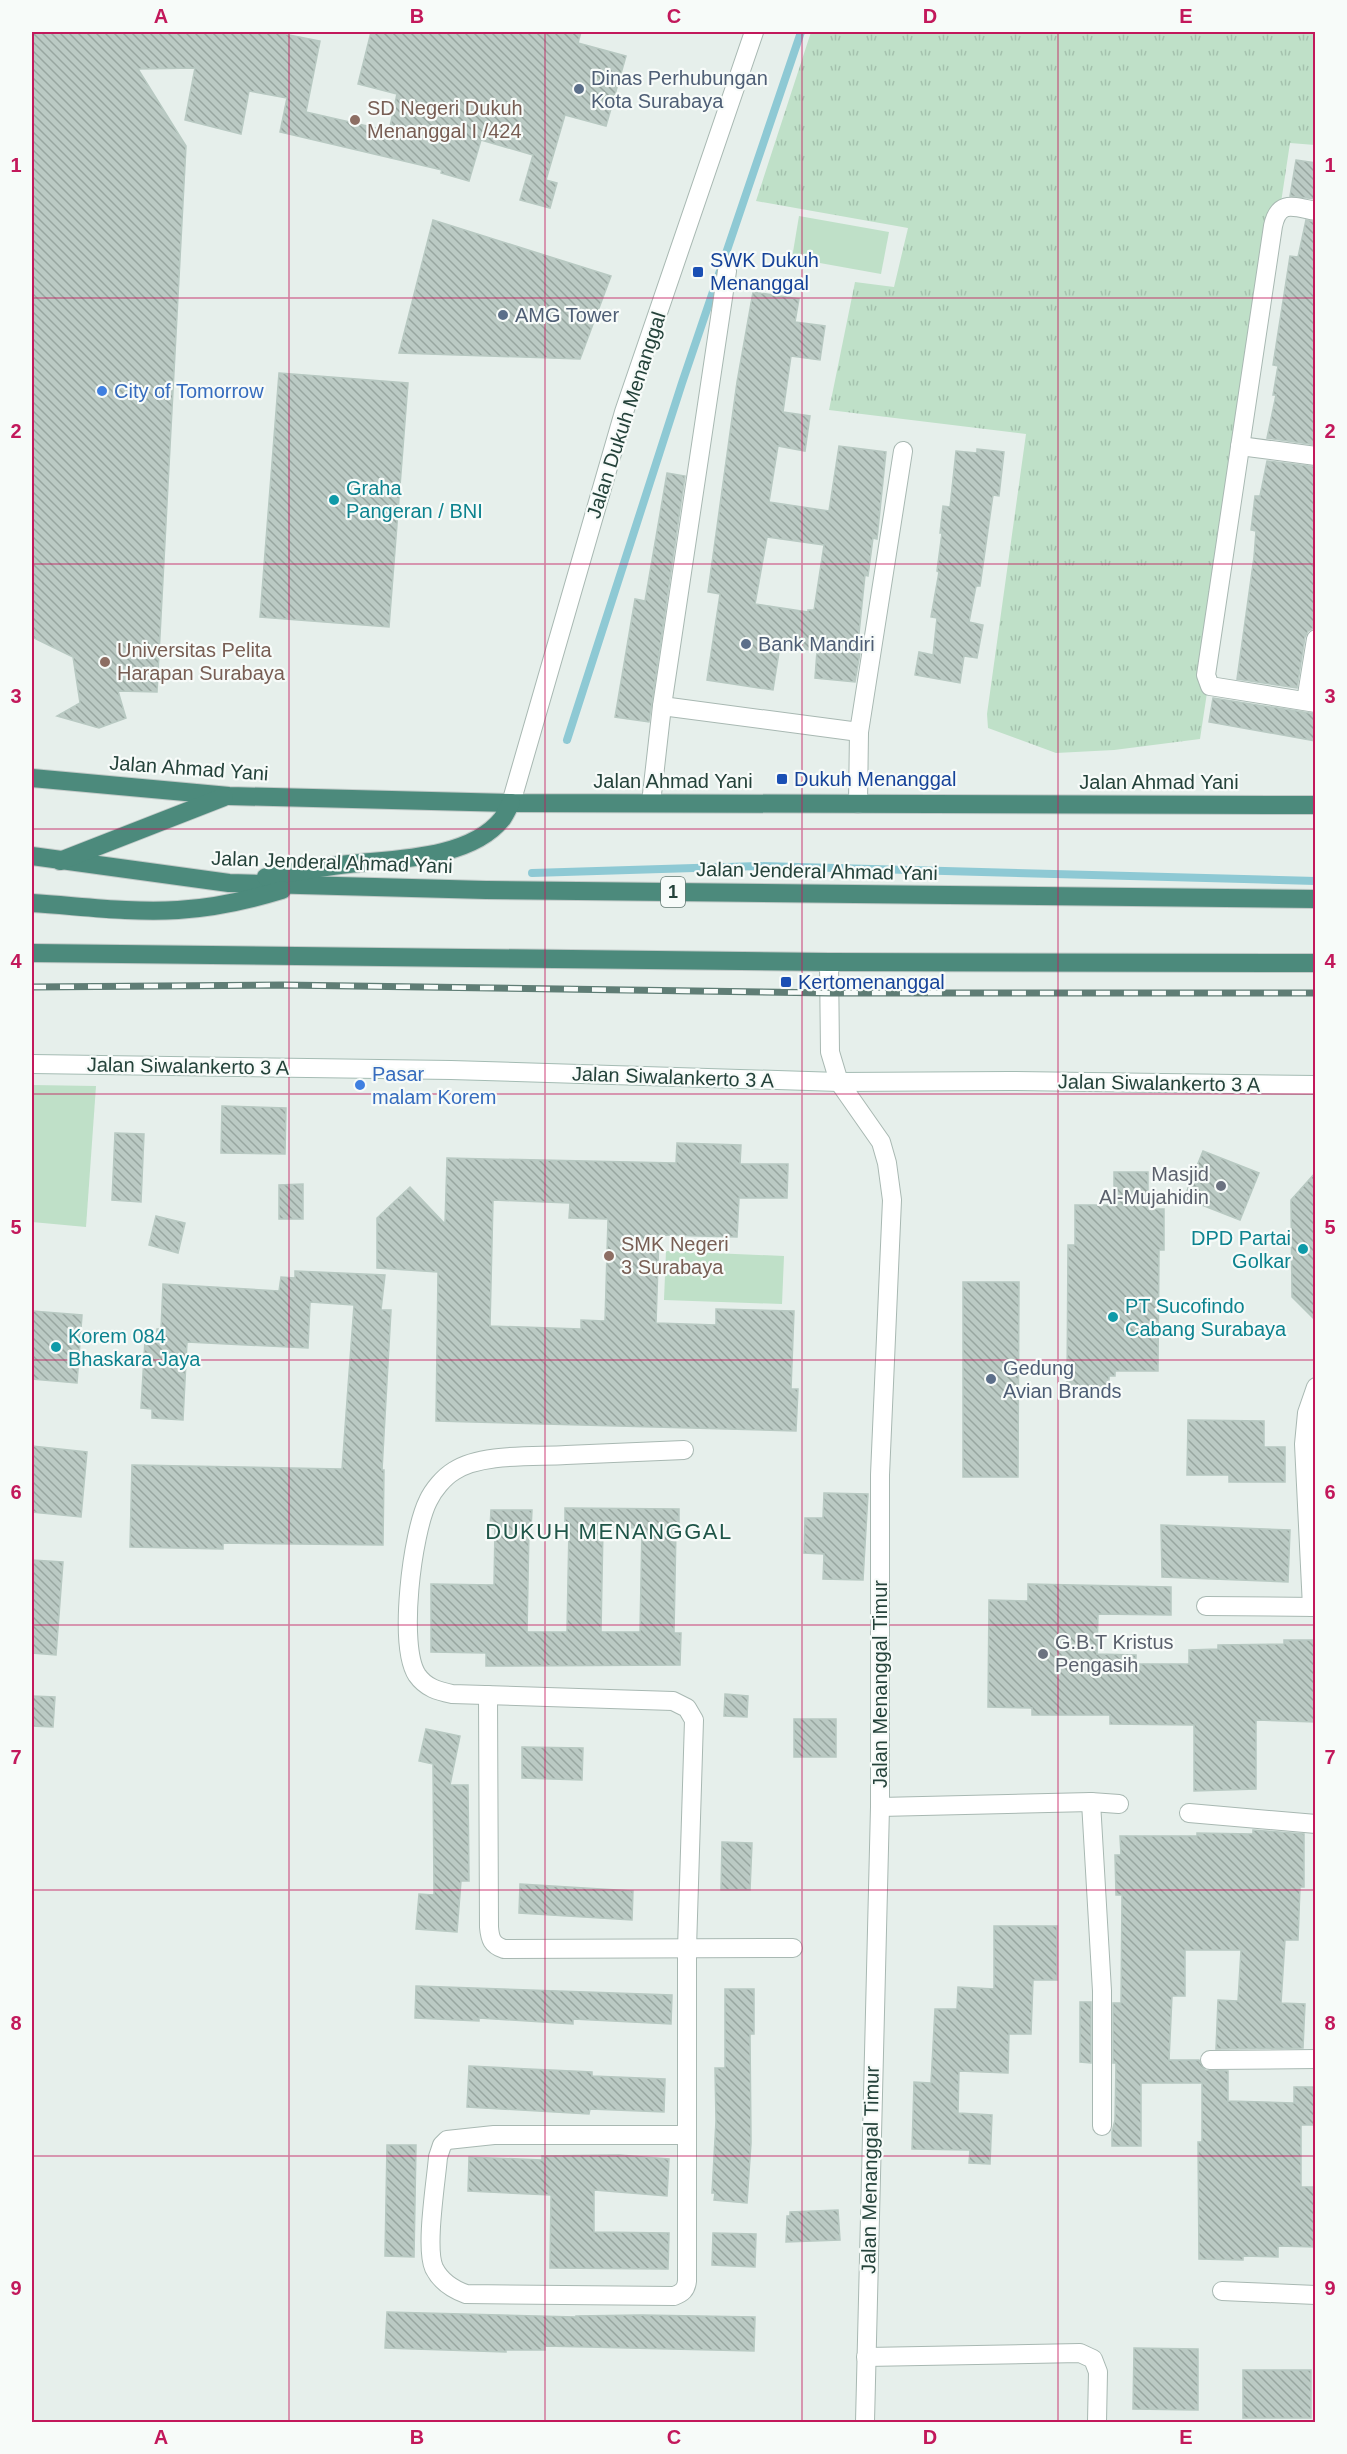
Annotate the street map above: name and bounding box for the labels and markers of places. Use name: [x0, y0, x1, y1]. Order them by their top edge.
place label: Dinas Perhubungan Kota Surabaya: [591, 67, 768, 112]
marker: Dinas Perhubungan Kota Surabaya: [572, 82, 586, 96]
place label: SD Negeri Dukuh Menanggal I /424: [367, 97, 523, 142]
marker: SD Negeri Dukuh Menanggal I /424: [348, 113, 362, 127]
place label: SWK Dukuh Menanggal: [710, 249, 819, 294]
marker: SWK Dukuh Menanggal: [691, 265, 705, 279]
place label: AMG Tower: [515, 304, 619, 326]
marker: AMG Tower: [496, 308, 510, 322]
place label: City of Tomorrow: [114, 380, 264, 402]
marker: City of Tomorrow: [95, 384, 109, 398]
place label: Graha Pangeran / BNI: [346, 477, 483, 522]
marker: Graha Pangeran / BNI: [327, 493, 341, 507]
place label: Bank Mandiri: [758, 633, 875, 655]
marker: Bank Mandiri: [739, 637, 753, 651]
place label: Universitas Pelita Harapan Surabaya: [117, 639, 286, 684]
marker: Universitas Pelita Harapan Surabaya: [98, 655, 112, 669]
place label: Dukuh Menanggal: [794, 768, 956, 790]
marker: Dukuh Menanggal: [775, 772, 789, 786]
place label: Kertomenanggal: [798, 971, 945, 993]
marker: Kertomenanggal: [779, 975, 793, 989]
place label: Pasar malam Korem: [372, 1063, 496, 1108]
marker: Pasar malam Korem: [353, 1078, 367, 1092]
place label: Masjid Al-Mujahidin: [1099, 1163, 1209, 1208]
marker: Masjid Al-Mujahidin: [1214, 1179, 1228, 1193]
place label: DPD Partai Golkar: [1191, 1227, 1291, 1272]
place label: SMK Negeri 3 Surabaya: [621, 1233, 729, 1278]
marker: DPD Partai Golkar: [1296, 1242, 1310, 1256]
marker: SMK Negeri 3 Surabaya: [602, 1249, 616, 1263]
place label: PT Sucofindo Cabang Surabaya: [1125, 1295, 1287, 1340]
marker: PT Sucofindo Cabang Surabaya: [1106, 1310, 1120, 1324]
place label: Korem 084 Bhaskara Jaya: [68, 1325, 201, 1370]
marker: Korem 084 Bhaskara Jaya: [49, 1340, 63, 1354]
place label: Gedung Avian Brands: [1003, 1357, 1122, 1402]
marker: Gedung Avian Brands: [984, 1372, 998, 1386]
place label: G.B.T Kristus Pengasih: [1055, 1631, 1174, 1676]
marker: G.B.T Kristus Pengasih: [1036, 1647, 1050, 1661]

